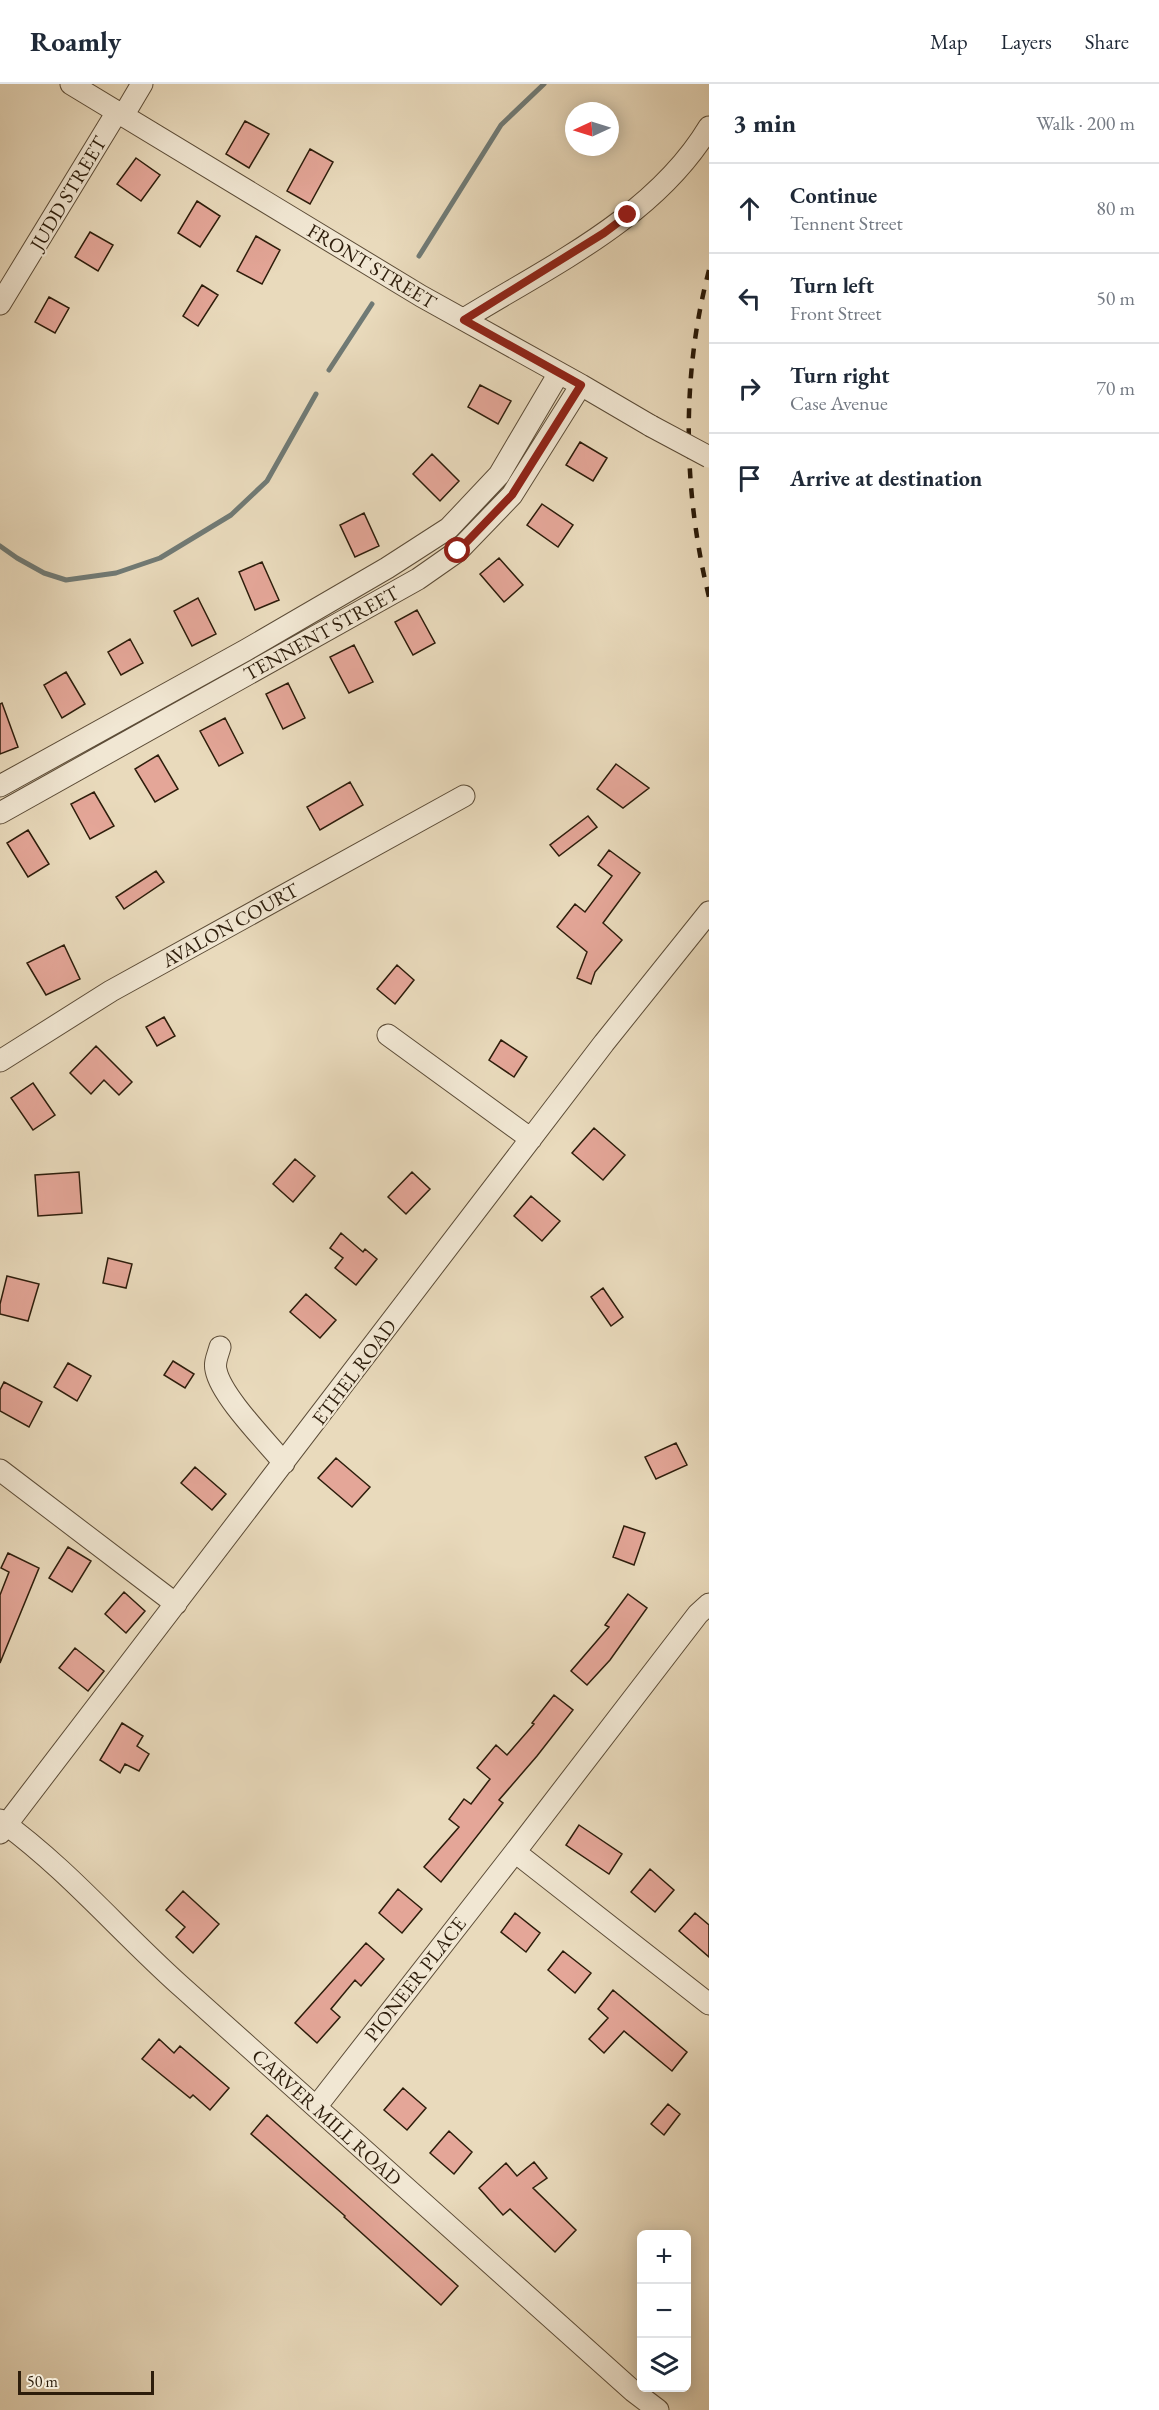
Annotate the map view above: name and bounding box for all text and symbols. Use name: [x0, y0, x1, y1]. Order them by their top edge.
text: Roamly: [30, 23, 121, 59]
text: Map: [930, 28, 968, 55]
text: Layers: [1001, 28, 1052, 55]
text: Share: [1085, 28, 1129, 55]
north arrow: [565, 102, 619, 156]
text: 3 min: [733, 106, 796, 140]
text: Walk · 200 m: [1036, 110, 1135, 136]
street label: JUDD STREET: [23, 131, 113, 257]
text: Continue: [790, 181, 877, 210]
icon: ahead: [733, 192, 766, 225]
text: 80 m: [1096, 195, 1135, 221]
route end: [614, 201, 640, 227]
text: Tennent Street: [790, 210, 903, 236]
street label: FRONT STREET: [303, 217, 442, 315]
text: Turn left: [790, 271, 874, 300]
icon: left: [733, 282, 766, 315]
text: 50 m: [1096, 285, 1135, 311]
text: Front Street: [790, 300, 882, 326]
text: Turn right: [790, 361, 889, 390]
icon: right: [733, 372, 766, 405]
text: 70 m: [1096, 375, 1135, 401]
text: Case Avenue: [790, 390, 888, 416]
icon: arrive: [733, 462, 766, 495]
text: Arrive at destination: [790, 464, 982, 493]
route start: [444, 537, 470, 563]
street label: TENNENT STREET: [239, 579, 404, 687]
street label: AVALON COURT: [156, 876, 303, 974]
street label: ETHEL ROAD: [306, 1314, 402, 1430]
street label: PIONEER PLACE: [358, 1911, 472, 2047]
street label: CARVER MILL ROAD: [247, 2043, 407, 2191]
map controls: [637, 2230, 691, 2392]
button: +: [637, 2230, 691, 2284]
button: −: [637, 2284, 691, 2338]
button: layers: [637, 2338, 691, 2392]
scale bar: [18, 2368, 154, 2396]
text: 50 m: [27, 2371, 58, 2392]

